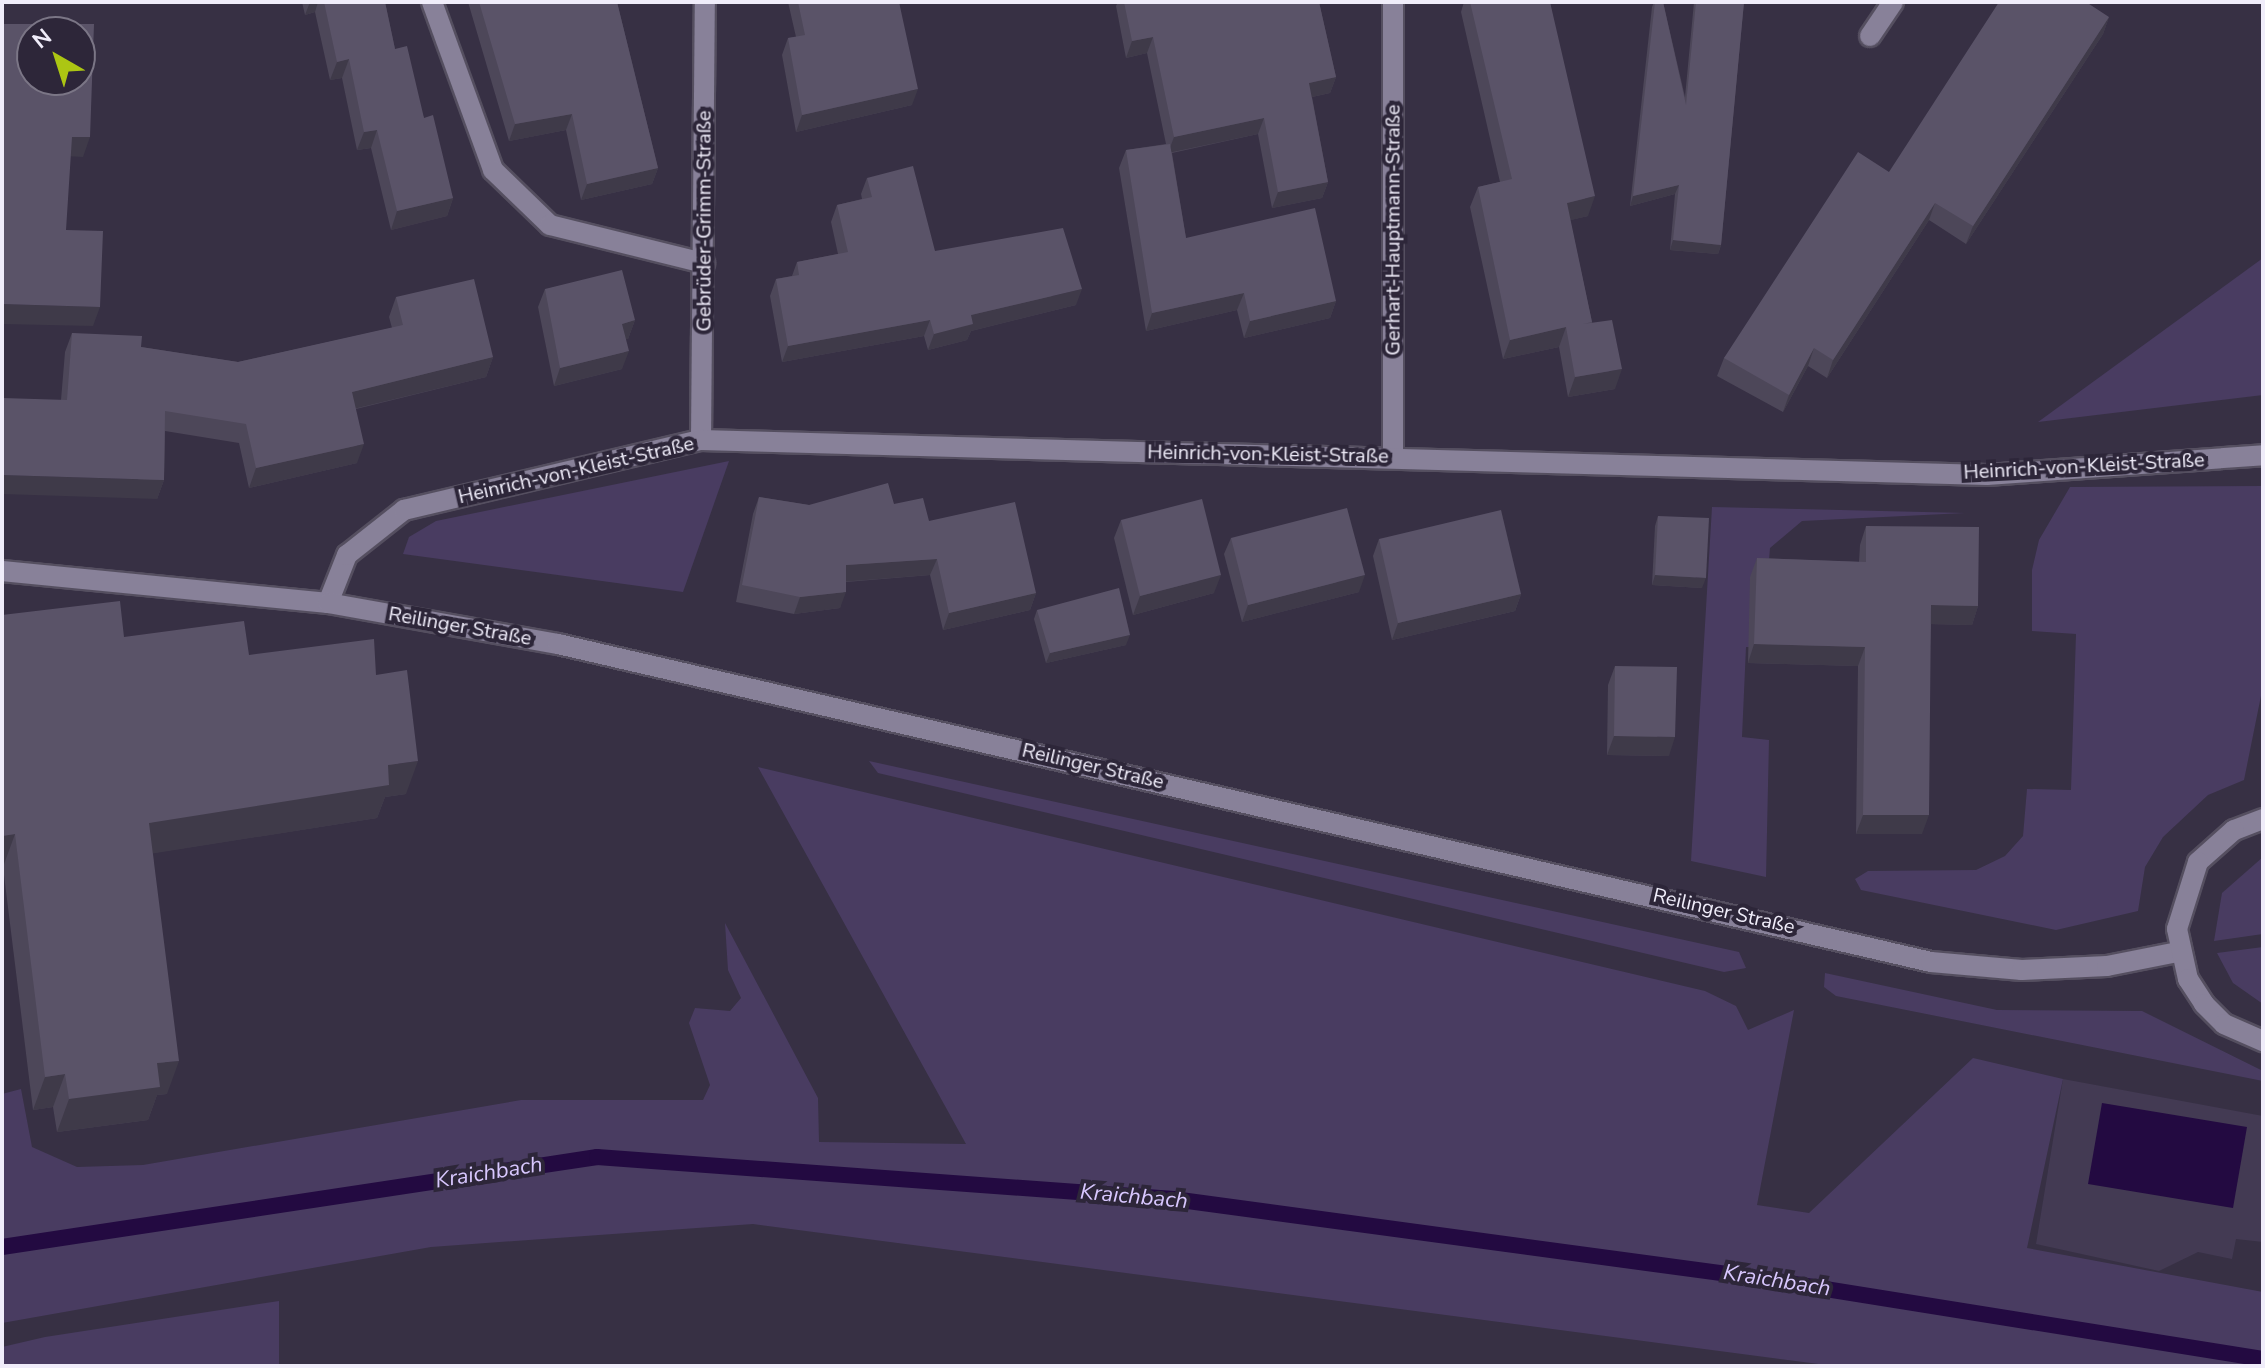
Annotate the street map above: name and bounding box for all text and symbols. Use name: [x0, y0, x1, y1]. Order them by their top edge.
north arrow: [16, 16, 96, 96]
text: N: [26, 22, 58, 56]
street label: Gerhart-Hauptmann-Straße: [1381, 104, 1405, 356]
street label: Gebrüder-Grimm-Straße: [692, 110, 716, 332]
street label: Heinrich-von-Kleist-Straße: [456, 431, 696, 509]
street label: Heinrich-von-Kleist-Straße: [1147, 440, 1389, 468]
street label: Heinrich-von-Kleist-Straße: [1963, 448, 2205, 484]
street label: Reilinger Straße: [387, 602, 533, 650]
street label: Reilinger Straße: [1020, 738, 1166, 794]
street label: Reilinger Straße: [1651, 883, 1797, 939]
water label: Kraichbach: [434, 1152, 544, 1194]
water label: Kraichbach: [1079, 1179, 1189, 1215]
water label: Kraichbach: [1722, 1260, 1832, 1302]

